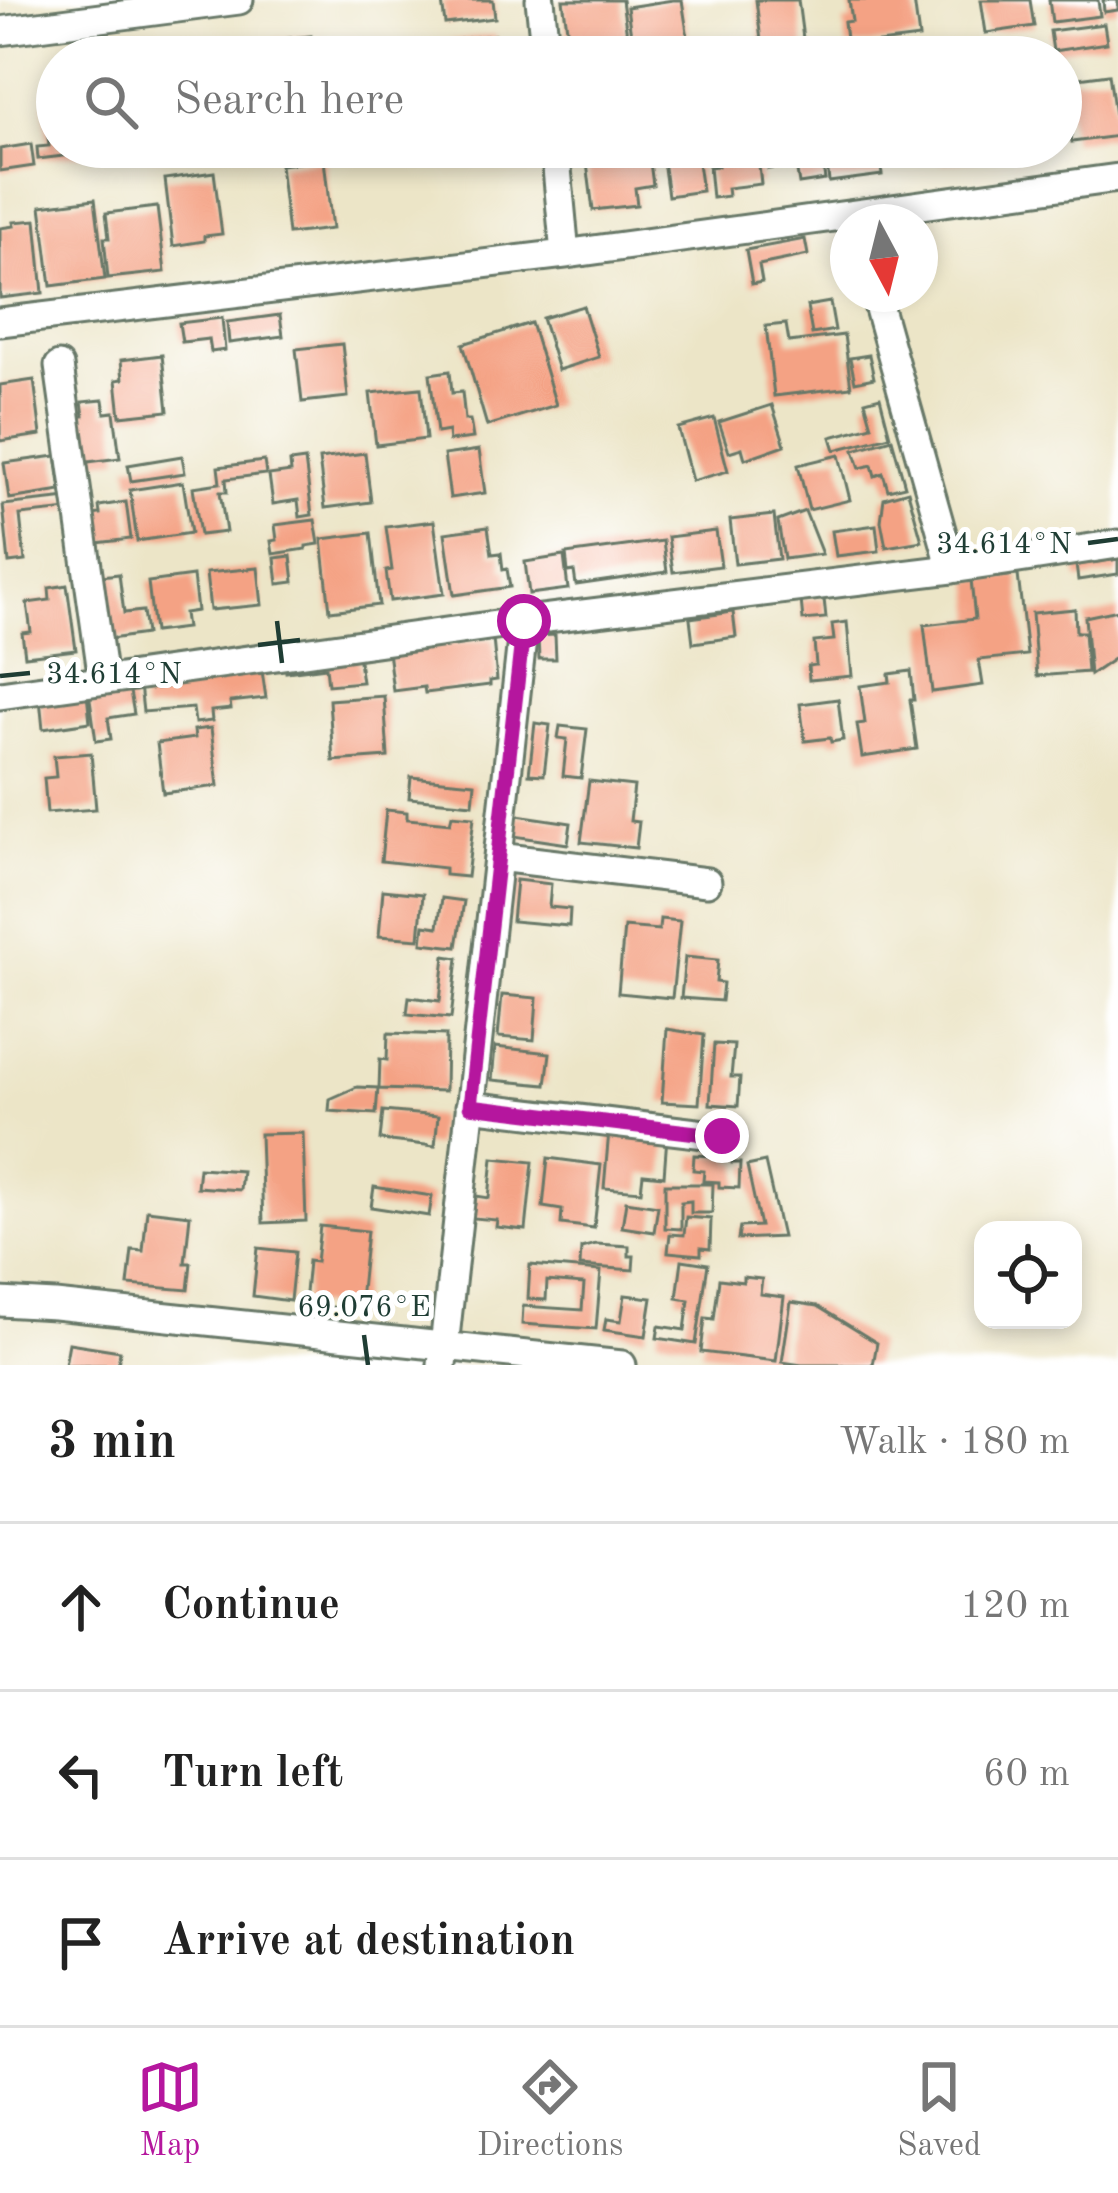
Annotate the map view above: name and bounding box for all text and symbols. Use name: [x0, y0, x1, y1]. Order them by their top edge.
search box: [36, 36, 1082, 168]
icon: search: [78, 69, 144, 135]
text: Search here: [174, 79, 404, 124]
north arrow: [830, 204, 938, 312]
text: 34.614°N: [936, 530, 1072, 560]
route start: [497, 594, 551, 648]
text: 34.614°N: [46, 660, 182, 690]
route end: [695, 1109, 749, 1163]
map controls: [974, 1221, 1082, 1329]
button: locate: [974, 1221, 1082, 1329]
text: 69.076°E: [297, 1293, 431, 1323]
text: 3 min: [48, 1418, 176, 1469]
text: Walk · 180 m: [839, 1423, 1070, 1462]
icon: ahead: [48, 1574, 114, 1640]
text: Continue: [162, 1584, 340, 1629]
text: 120 m: [960, 1587, 1070, 1626]
icon: left: [48, 1742, 114, 1808]
text: Turn left: [162, 1752, 343, 1797]
text: 60 m: [983, 1755, 1070, 1794]
icon: arrive: [48, 1910, 114, 1976]
text: Arrive at destination: [162, 1920, 575, 1965]
tab: Map: [137, 2054, 203, 2167]
tab: Directions: [477, 2054, 623, 2167]
tab: Saved: [897, 2054, 981, 2167]

